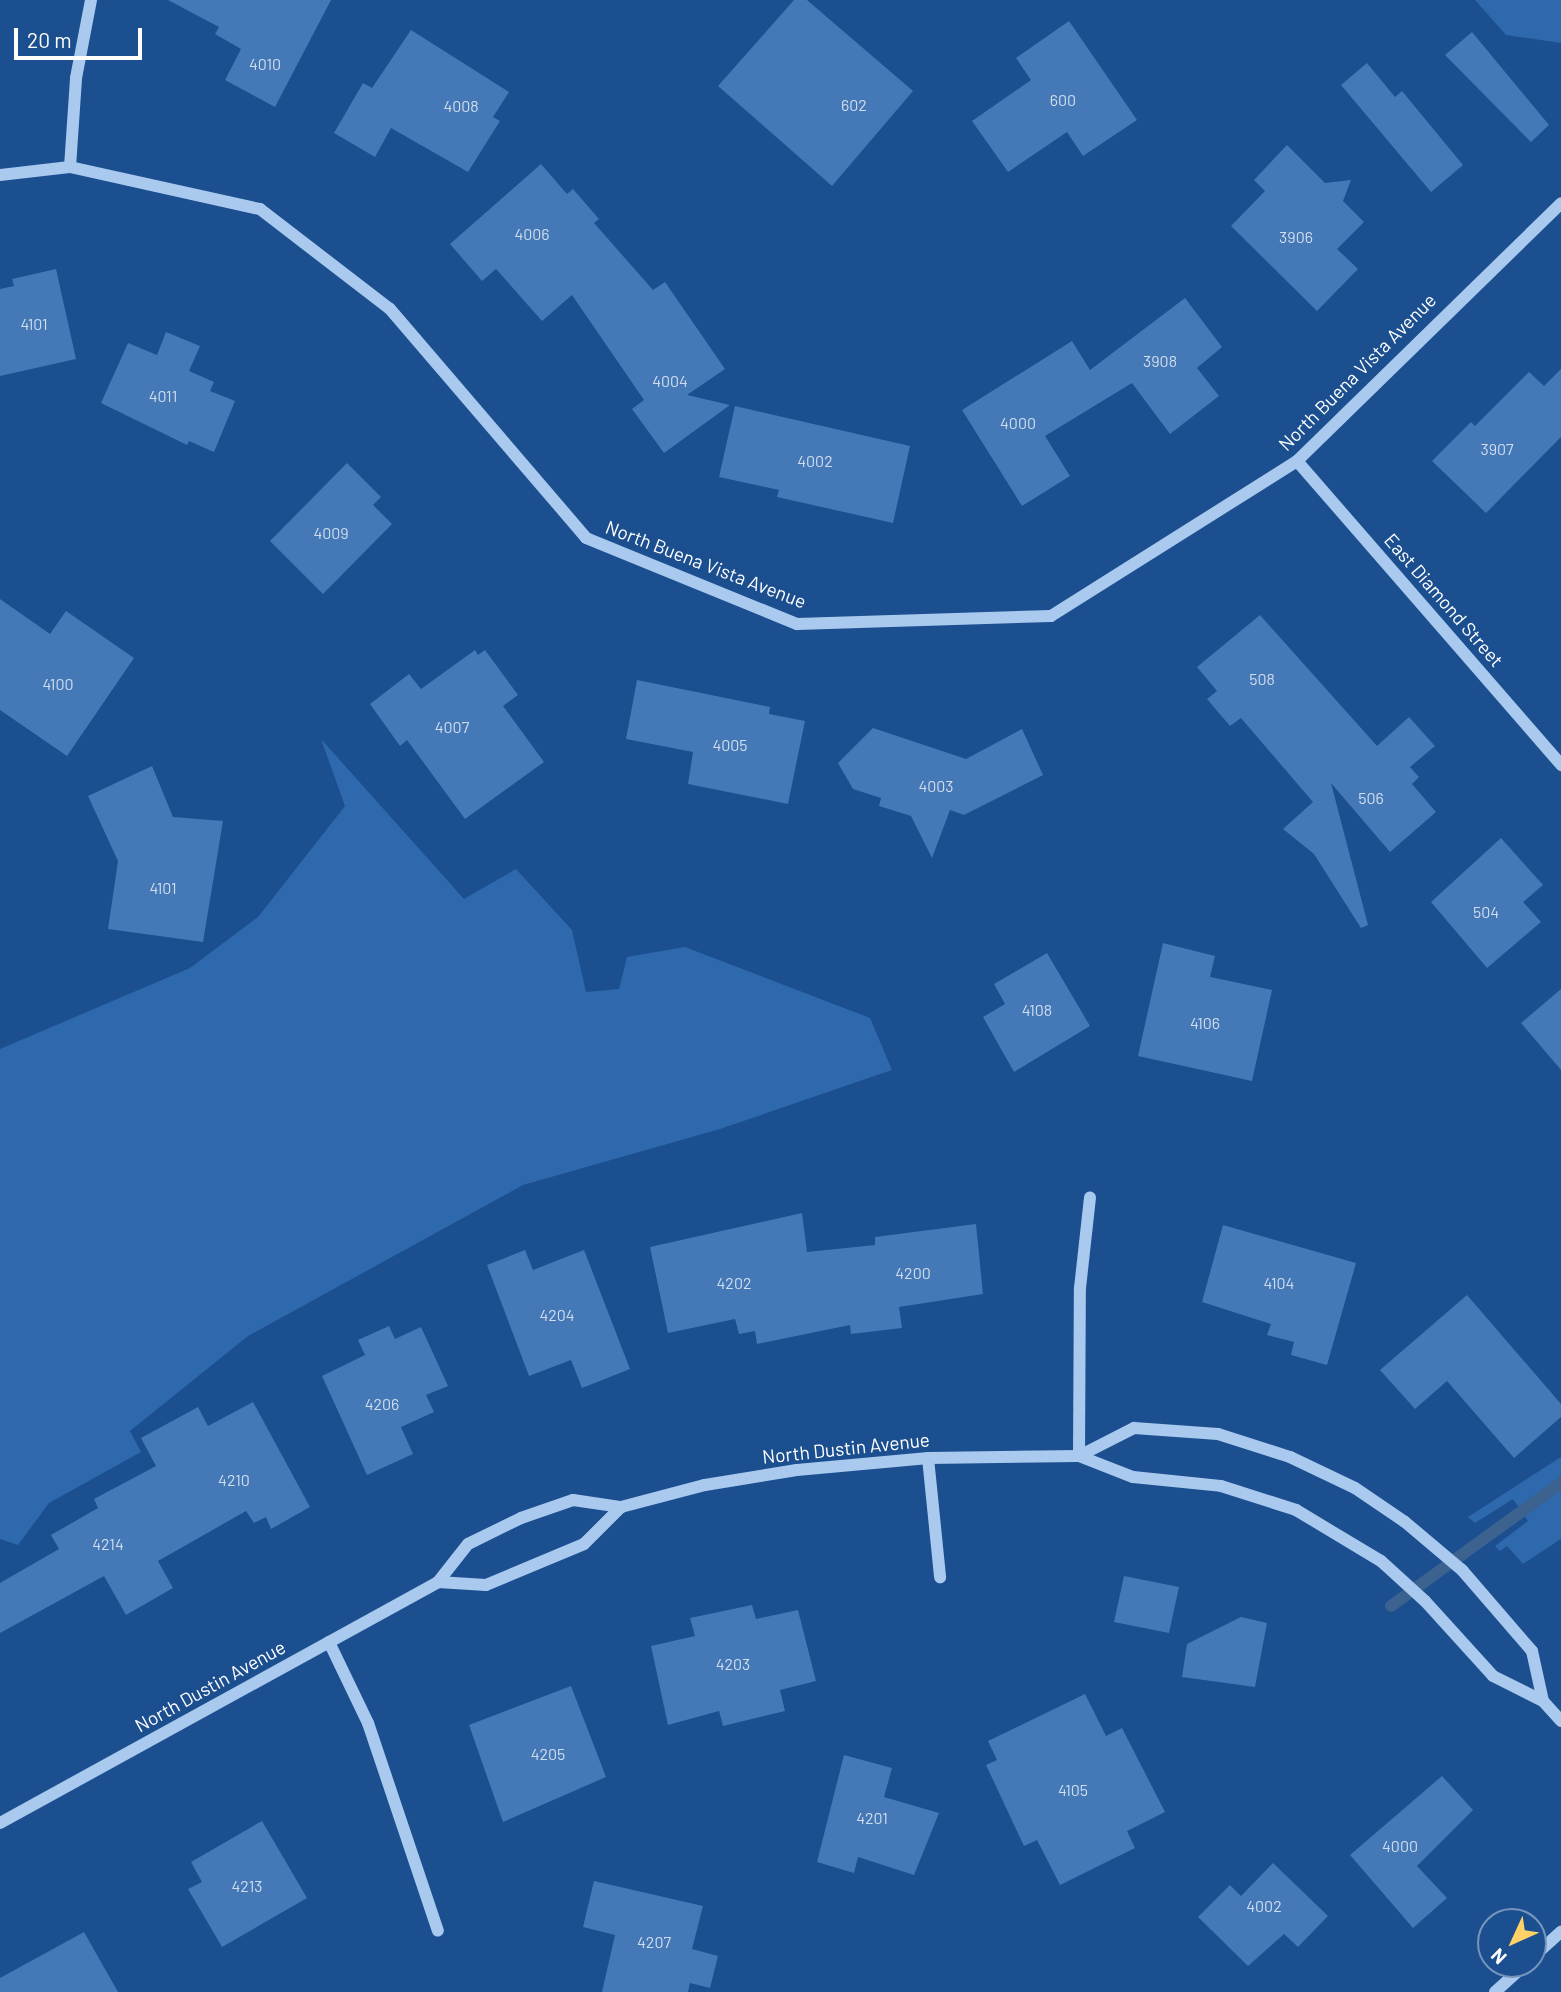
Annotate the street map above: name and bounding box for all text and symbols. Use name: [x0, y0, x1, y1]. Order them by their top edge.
scale bar: [18, 14, 145, 58]
text: 20 m: [27, 27, 72, 52]
house number: 4010: [249, 54, 281, 74]
house number: 600: [1050, 90, 1076, 110]
house number: 602: [841, 95, 867, 115]
house number: 4008: [443, 96, 479, 116]
house number: 4006: [514, 224, 550, 244]
house number: 3906: [1279, 227, 1313, 247]
street label: North Buena Vista Avenue: [1274, 289, 1440, 455]
house number: 4101: [20, 314, 48, 334]
house number: 3908: [1143, 351, 1177, 371]
house number: 4004: [652, 371, 688, 391]
house number: 4011: [149, 386, 177, 406]
house number: 4000: [1000, 413, 1036, 433]
house number: 3907: [1480, 439, 1514, 459]
house number: 4002: [797, 451, 833, 471]
street label: North Buena Vista Avenue: [602, 515, 810, 613]
house number: 4009: [313, 523, 349, 543]
street label: East Diamond Street: [1380, 529, 1508, 671]
house number: 508: [1249, 669, 1275, 689]
house number: 4100: [42, 674, 74, 694]
house number: 4007: [435, 717, 469, 737]
house number: 4005: [712, 735, 748, 755]
house number: 4003: [918, 776, 954, 796]
house number: 506: [1358, 788, 1384, 808]
house number: 4101: [149, 878, 177, 898]
house number: 504: [1473, 902, 1499, 922]
house number: 4108: [1022, 1000, 1052, 1020]
house number: 4106: [1190, 1013, 1220, 1033]
house number: 4200: [895, 1263, 931, 1283]
house number: 4202: [716, 1273, 752, 1293]
house number: 4104: [1264, 1273, 1294, 1293]
house number: 4204: [539, 1305, 575, 1325]
house number: 4206: [365, 1394, 399, 1414]
street label: North Dustin Avenue: [761, 1428, 931, 1468]
house number: 4210: [218, 1470, 250, 1490]
house number: 4214: [92, 1534, 124, 1554]
street label: North Dustin Avenue: [131, 1635, 289, 1737]
house number: 4203: [716, 1654, 750, 1674]
house number: 4205: [531, 1744, 565, 1764]
house number: 4105: [1058, 1780, 1088, 1800]
house number: 4201: [856, 1808, 888, 1828]
house number: 4000: [1382, 1836, 1418, 1856]
house number: 4213: [231, 1876, 263, 1896]
house number: 4002: [1246, 1896, 1282, 1916]
north arrow: [1477, 1908, 1547, 1978]
house number: 4207: [637, 1932, 671, 1952]
text: N: [1486, 1944, 1511, 1969]

